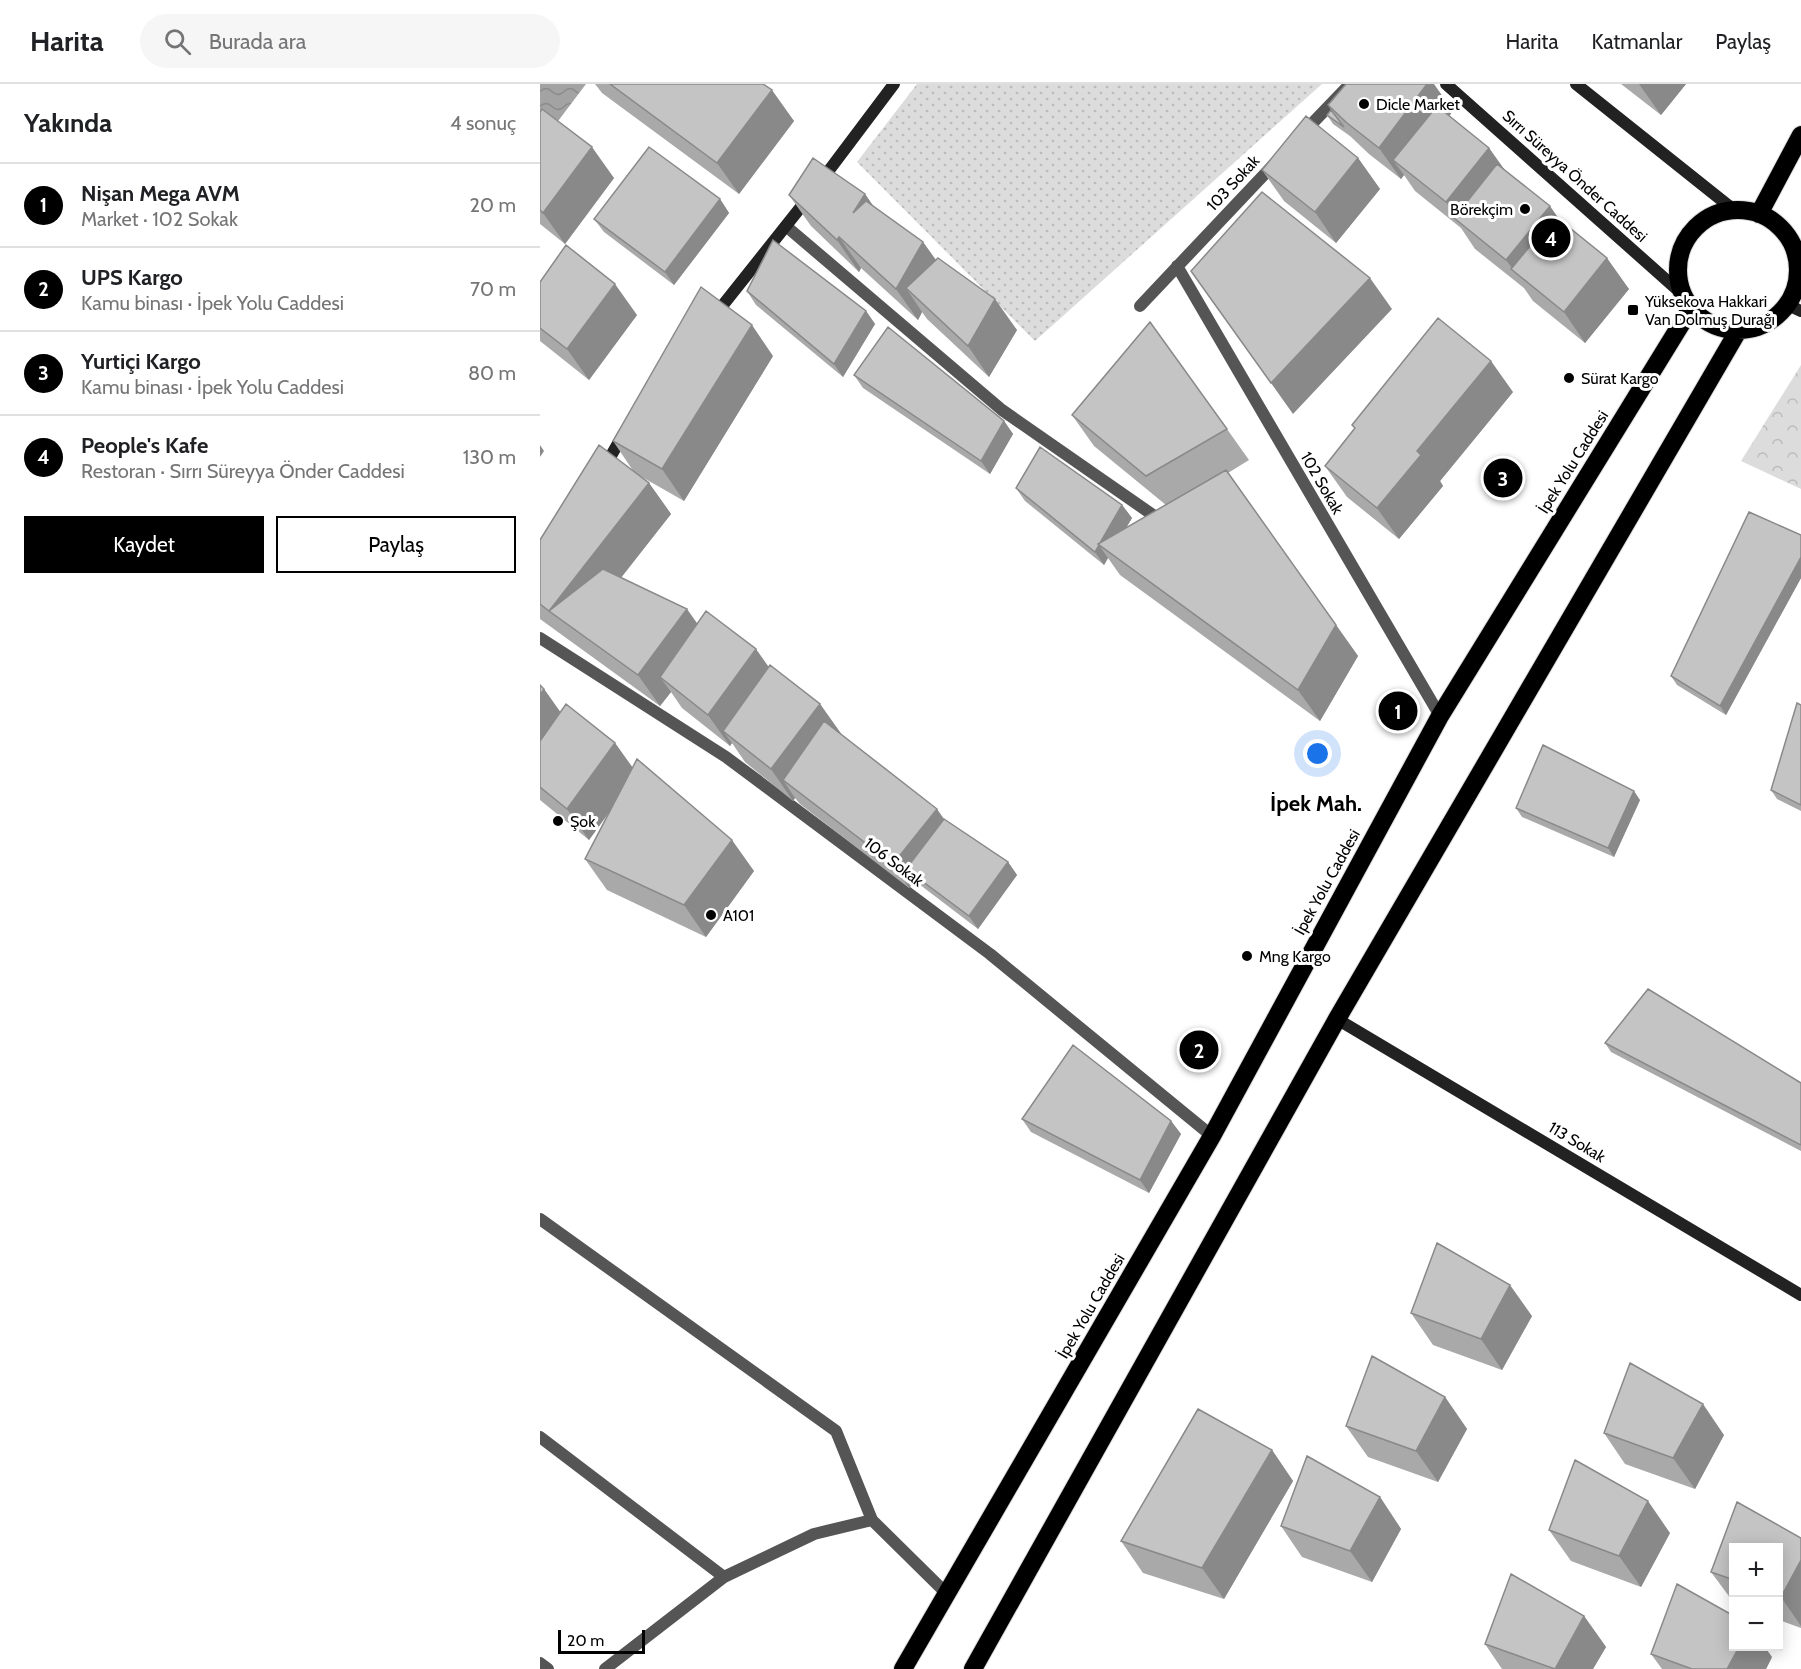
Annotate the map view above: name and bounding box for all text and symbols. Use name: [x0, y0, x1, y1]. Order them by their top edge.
search box: [140, 14, 560, 68]
text: Harita: [30, 24, 104, 58]
icon: search: [161, 25, 194, 58]
text: Burada ara: [209, 28, 306, 55]
text: Harita: [1506, 29, 1559, 54]
text: Katmanlar: [1592, 29, 1682, 54]
text: Paylaş: [1715, 29, 1771, 54]
place label: Dicle Market: [1376, 95, 1460, 114]
marker: Dicle Market: [1357, 97, 1371, 111]
street label: Sırrı Süreyya Önder Caddesi: [1499, 106, 1651, 246]
text: Yakında: [24, 107, 112, 139]
text: 4 sonuç: [450, 111, 516, 135]
street label: 103 Sokak: [1203, 151, 1264, 215]
text: Nişan Mega AVM: [81, 180, 240, 207]
text: 1: [40, 193, 47, 217]
text: 20 m: [470, 193, 516, 217]
place label: Börekçim: [1450, 200, 1513, 219]
marker: Börekçim: [1518, 202, 1532, 216]
text: Market · 102 Sokak: [81, 207, 238, 231]
pin: 4: [1532, 216, 1570, 260]
text: UPS Kargo: [81, 264, 183, 291]
text: 2: [38, 277, 49, 301]
text: 70 m: [470, 277, 516, 301]
text: Kamu binası · İpek Yolu Caddesi: [81, 291, 344, 315]
place label: Yüksekova Hakkari Van Dolmuş Durağı: [1644, 292, 1775, 329]
marker: Yüksekova Hakkari Van Dolmuş Durağı: [1626, 303, 1640, 317]
text: Yurtiçi Kargo: [81, 348, 201, 375]
text: 3: [38, 361, 49, 385]
text: 80 m: [468, 361, 516, 385]
place label: Sürat Kargo: [1581, 369, 1659, 388]
marker: Sürat Kargo: [1562, 371, 1576, 385]
text: Kamu binası · İpek Yolu Caddesi: [81, 375, 344, 399]
street label: İpek Yolu Caddesi: [1534, 407, 1612, 517]
text: People's Kafe: [81, 432, 208, 459]
text: 4: [37, 445, 50, 469]
text: 130 m: [463, 445, 516, 469]
street label: 102 Sokak: [1297, 449, 1348, 518]
pin: 3: [1484, 456, 1522, 500]
text: Restoran · Sırrı Süreyya Önder Caddesi: [81, 459, 405, 483]
button: Kaydet: [24, 516, 264, 573]
button: Paylaş: [276, 516, 516, 573]
pin: 1: [1378, 688, 1418, 734]
your location: [1303, 739, 1332, 768]
district label: İpek Mah.: [1270, 790, 1362, 817]
place label: Şok: [570, 812, 596, 831]
marker: Şok: [551, 814, 565, 828]
street label: İpek Yolu Caddesi: [1290, 826, 1364, 938]
street label: 106 Sokak: [861, 834, 928, 891]
place label: A101: [723, 906, 754, 925]
marker: A101: [704, 908, 718, 922]
place label: Mng Kargo: [1259, 947, 1331, 966]
marker: Mng Kargo: [1240, 949, 1254, 963]
pin: 2: [1180, 1028, 1218, 1072]
street label: 113 Sokak: [1545, 1118, 1610, 1167]
street label: İpek Yolu Caddesi: [1053, 1250, 1129, 1362]
map controls: [1729, 1543, 1783, 1651]
button: +: [1729, 1543, 1783, 1597]
button: −: [1729, 1597, 1783, 1651]
scale bar: [558, 1627, 645, 1654]
text: 20 m: [567, 1631, 604, 1650]

